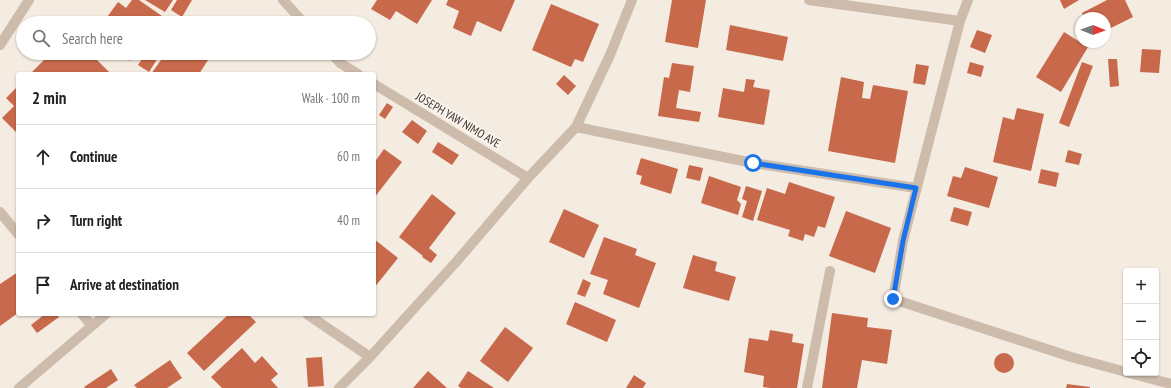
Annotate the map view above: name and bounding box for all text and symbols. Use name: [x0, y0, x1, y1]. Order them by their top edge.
north arrow: [1075, 12, 1111, 48]
search box: [16, 16, 376, 60]
icon: search: [30, 27, 52, 49]
text: Search here: [62, 29, 123, 48]
text: 2 min: [32, 87, 66, 109]
street label: JOSEPH YAW NIMO AVE: [412, 88, 503, 151]
text: Walk · 100 m: [302, 90, 360, 107]
icon: ahead: [32, 146, 54, 168]
text: Continue: [70, 147, 117, 166]
text: 60 m: [337, 148, 360, 165]
route start: [744, 154, 762, 172]
icon: right: [32, 210, 54, 232]
text: Turn right: [70, 211, 122, 230]
text: 40 m: [337, 212, 360, 229]
map controls: [1123, 268, 1159, 376]
button: +: [1123, 268, 1159, 304]
icon: arrive: [32, 274, 54, 296]
text: Arrive at destination: [70, 275, 179, 294]
route end: [884, 290, 902, 308]
button: −: [1123, 304, 1159, 340]
button: locate: [1123, 340, 1159, 376]

